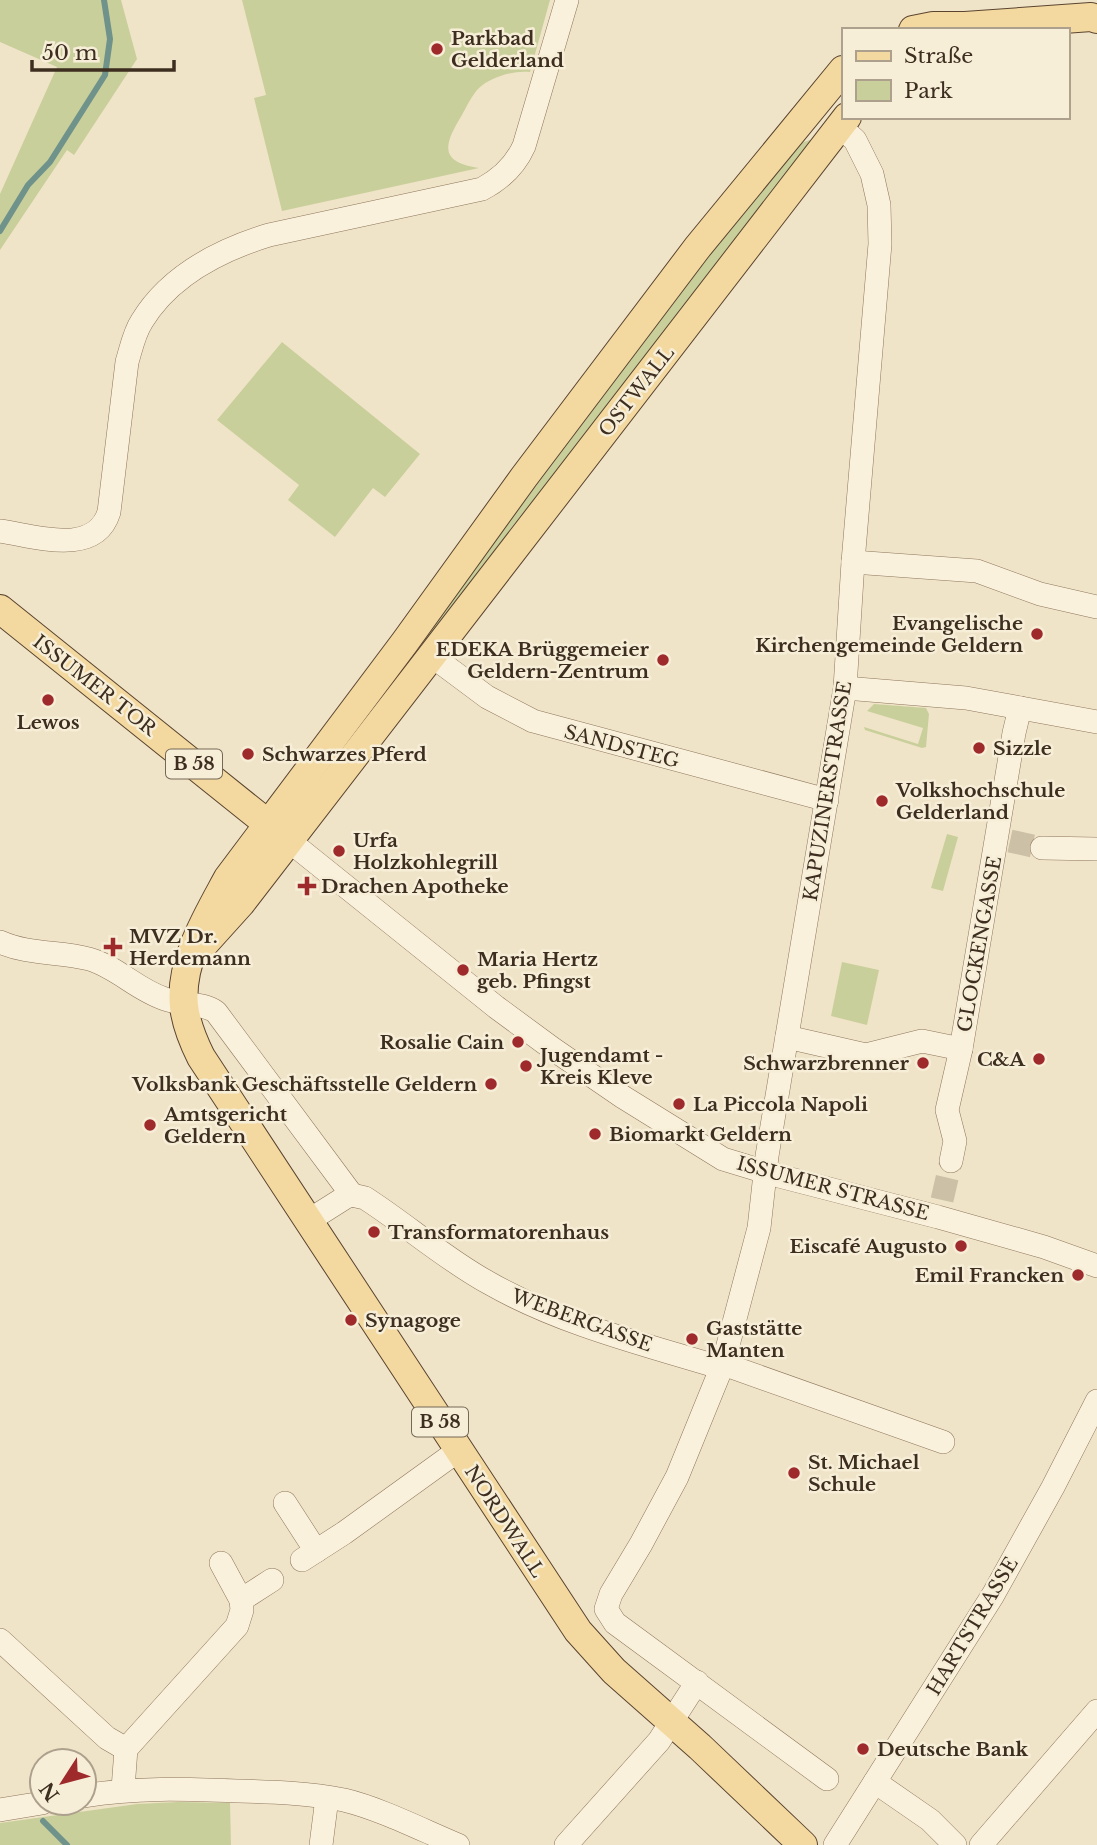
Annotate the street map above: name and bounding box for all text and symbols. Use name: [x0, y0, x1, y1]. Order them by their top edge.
place label: Parkbad Gelderland: [451, 27, 564, 72]
scale bar: [32, 28, 173, 72]
legend: [842, 28, 1069, 119]
text: 50 m: [42, 40, 98, 66]
marker: Parkbad Gelderland: [429, 41, 445, 57]
text: Straße: [904, 43, 973, 69]
text: Park: [904, 78, 953, 104]
street label: OSTWALL: [594, 341, 679, 441]
place label: Evangelische Kirchengemeinde Geldern: [755, 612, 1023, 657]
marker: Evangelische Kirchengemeinde Geldern: [1029, 626, 1045, 642]
street label: ISSUMER TOR: [28, 630, 162, 741]
place label: EDEKA Brüggemeier Geldern-Zentrum: [436, 638, 650, 683]
marker: EDEKA Brüggemeier Geldern-Zentrum: [655, 652, 671, 668]
street label: KAPUZINERSTRASSE: [799, 679, 856, 903]
marker: Lewos: [40, 692, 56, 708]
place label: Lewos: [16, 711, 80, 734]
street label: SANDSTEG: [562, 720, 682, 773]
place label: Sizzle: [993, 737, 1052, 760]
marker: Sizzle: [971, 740, 987, 756]
place label: Schwarzes Pferd: [262, 743, 427, 766]
marker: Schwarzes Pferd: [240, 746, 256, 762]
road number: B 58: [166, 750, 222, 778]
place label: Volkshochschule Gelderland: [895, 779, 1065, 824]
marker: Volkshochschule Gelderland: [874, 793, 890, 809]
place label: Urfa Holzkohlegrill: [353, 829, 498, 874]
marker: Urfa Holzkohlegrill: [331, 843, 347, 859]
street label: GLOCKENGASSE: [953, 854, 1006, 1034]
place label: Drachen Apotheke: [321, 875, 509, 898]
marker: Drachen Apotheke: [299, 878, 315, 894]
place label: MVZ Dr. Herdemann: [129, 925, 251, 970]
marker: MVZ Dr. Herdemann: [103, 937, 123, 957]
place label: Maria Hertz geb. Pfingst: [477, 948, 598, 993]
marker: Maria Hertz geb. Pfingst: [455, 962, 471, 978]
place label: Rosalie Cain: [379, 1031, 504, 1054]
marker: Rosalie Cain: [510, 1034, 526, 1050]
place label: Jugendamt - Kreis Kleve: [536, 1044, 663, 1089]
place label: C&A: [977, 1048, 1026, 1071]
marker: C&A: [1031, 1051, 1047, 1067]
place label: Schwarzbrenner: [743, 1052, 910, 1075]
marker: Schwarzbrenner: [915, 1055, 931, 1071]
marker: Jugendamt - Kreis Kleve: [518, 1058, 534, 1074]
place label: Volksbank Geschäftsstelle Geldern: [131, 1073, 477, 1096]
marker: Volksbank Geschäftsstelle Geldern: [483, 1076, 499, 1092]
place label: La Piccola Napoli: [693, 1093, 868, 1116]
marker: La Piccola Napoli: [671, 1096, 687, 1112]
place label: Amtsgericht Geldern: [163, 1103, 288, 1148]
marker: Amtsgericht Geldern: [142, 1117, 158, 1133]
place label: Biomarkt Geldern: [609, 1123, 792, 1146]
marker: Biomarkt Geldern: [587, 1126, 603, 1142]
street label: ISSUMER STRASSE: [734, 1152, 932, 1225]
place label: Transformatorenhaus: [388, 1221, 609, 1244]
marker: Transformatorenhaus: [366, 1224, 382, 1240]
place label: Eiscafé Augusto: [790, 1235, 947, 1258]
marker: Eiscafé Augusto: [953, 1238, 969, 1254]
place label: Emil Francken: [915, 1264, 1064, 1287]
marker: Emil Francken: [1070, 1267, 1086, 1283]
street label: WEBERGASSE: [507, 1284, 655, 1357]
place label: Synagoge: [365, 1309, 461, 1332]
marker: Synagoge: [343, 1312, 359, 1328]
place label: Gaststätte Manten: [706, 1317, 802, 1362]
marker: Gaststätte Manten: [684, 1331, 700, 1347]
road number: B 58: [412, 1408, 468, 1436]
place label: St. Michael Schule: [808, 1451, 920, 1496]
street label: NORDWALL: [460, 1461, 549, 1582]
marker: St. Michael Schule: [786, 1465, 802, 1481]
street label: HARTSTRASSE: [922, 1553, 1023, 1700]
place label: Deutsche Bank: [877, 1738, 1028, 1761]
marker: Deutsche Bank: [855, 1741, 871, 1757]
north arrow: [28, 1747, 98, 1817]
text: N: [35, 1778, 64, 1806]

